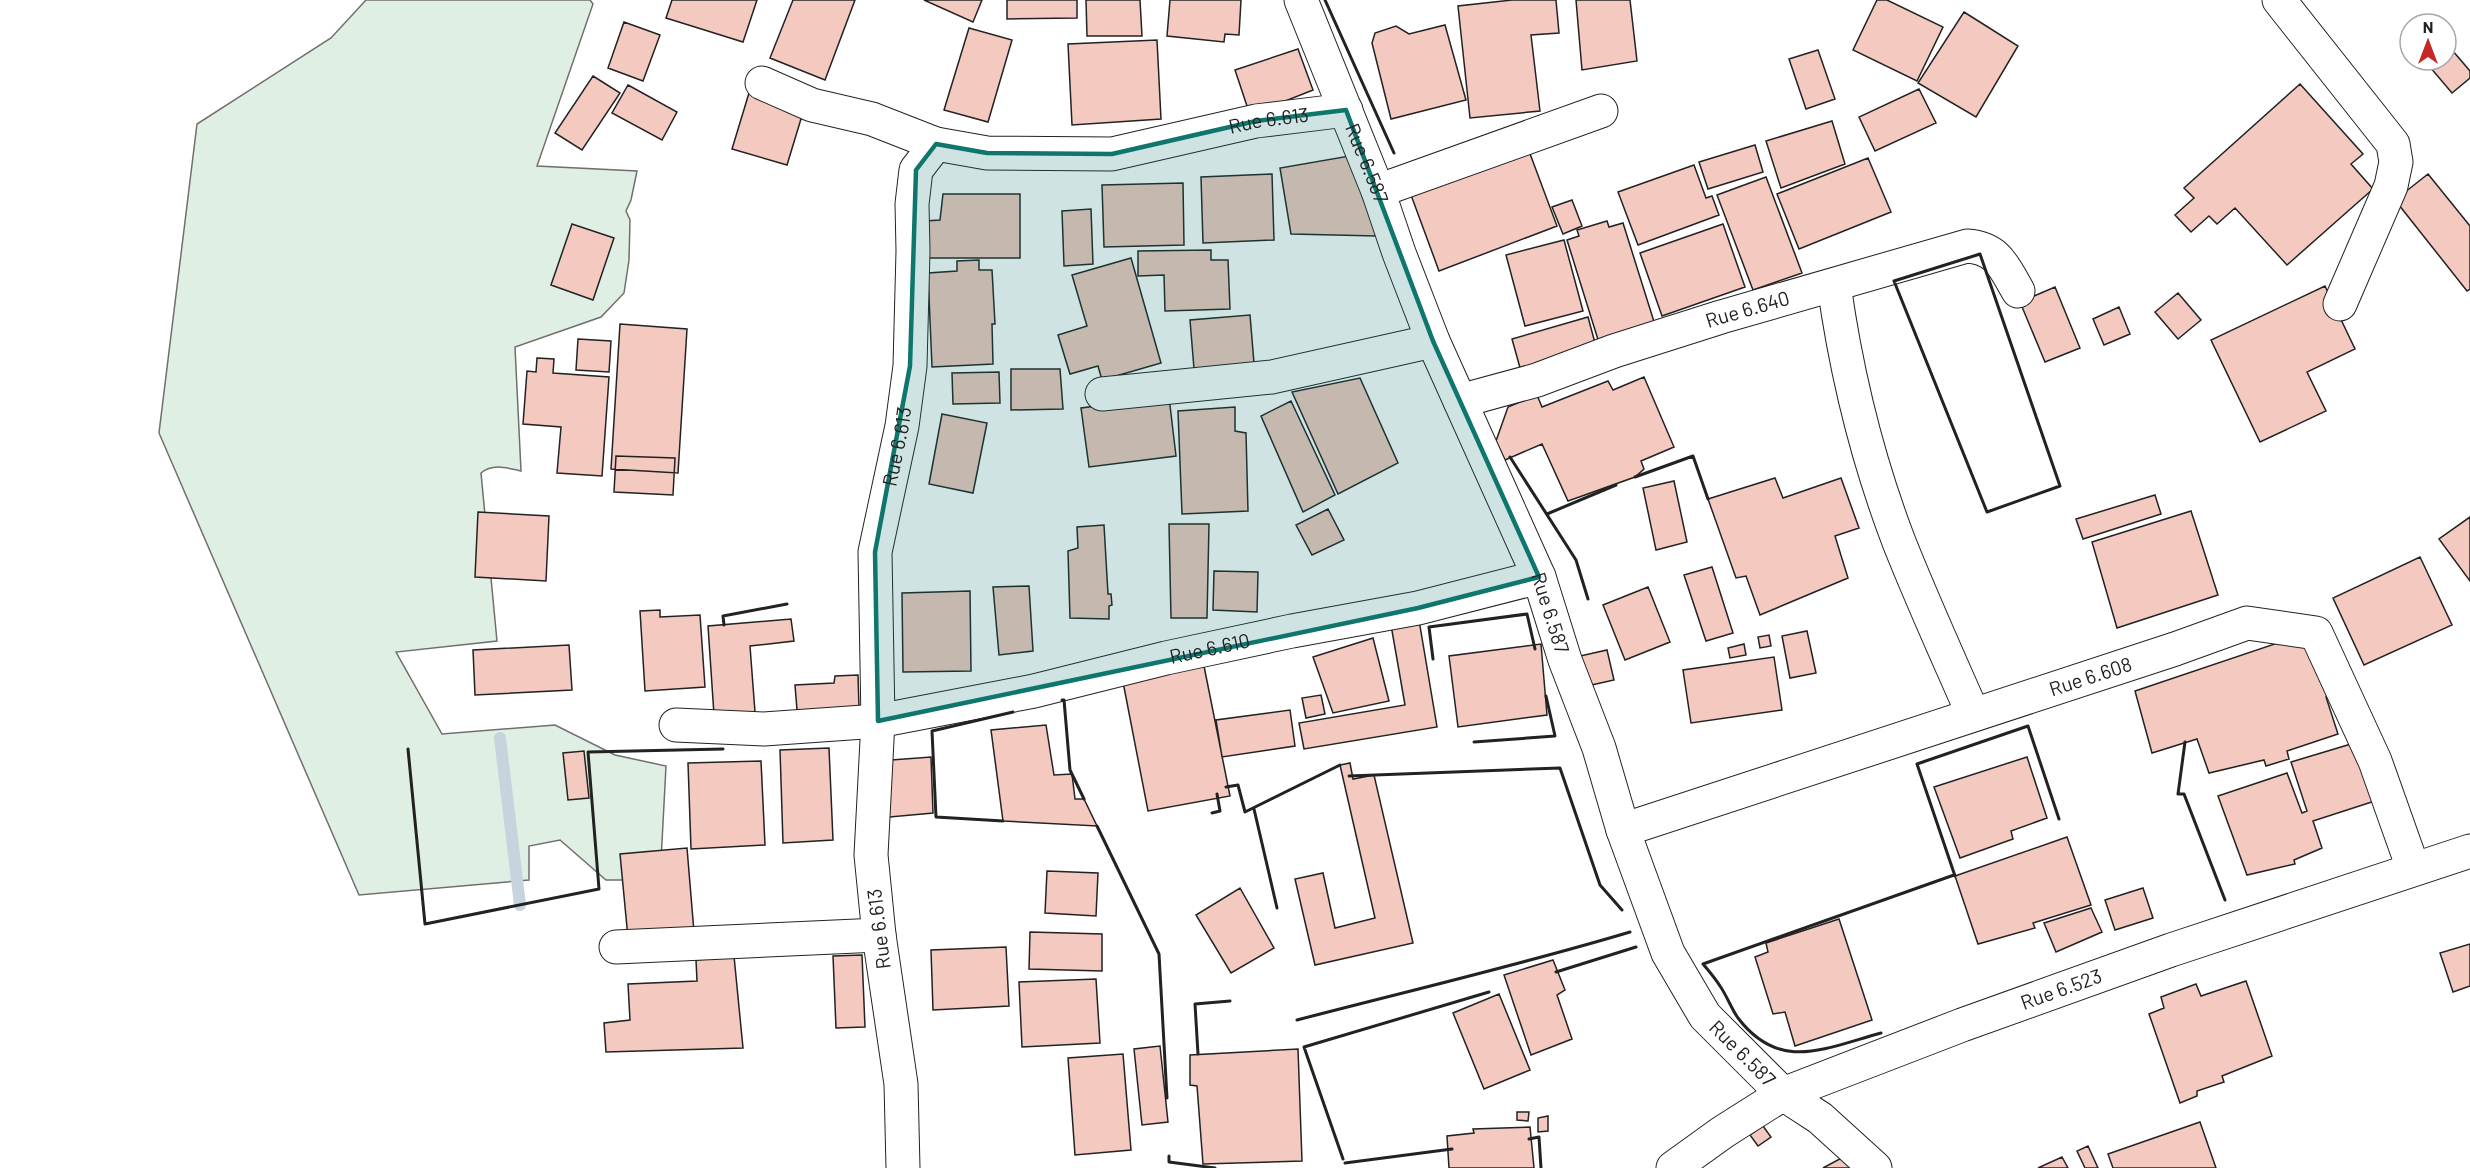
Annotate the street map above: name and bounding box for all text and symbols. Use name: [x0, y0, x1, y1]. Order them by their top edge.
north arrow: [2398, 12, 2458, 72]
text: N: [2423, 17, 2433, 36]
street label: Rue 6.613: [1226, 102, 1310, 138]
street label: Rue 6.587: [1341, 120, 1394, 206]
street label: Rue 6.640: [1702, 285, 1792, 332]
street label: Rue 6.613: [876, 405, 915, 488]
street label: Rue 6.587: [1527, 569, 1575, 657]
street label: Rue 6.610: [1167, 627, 1252, 668]
street label: Rue 6.608: [2046, 651, 2135, 700]
street label: Rue 6.613: [861, 888, 895, 971]
street label: Rue 6.523: [2017, 963, 2105, 1014]
street label: Rue 6.587: [1705, 1015, 1781, 1091]

